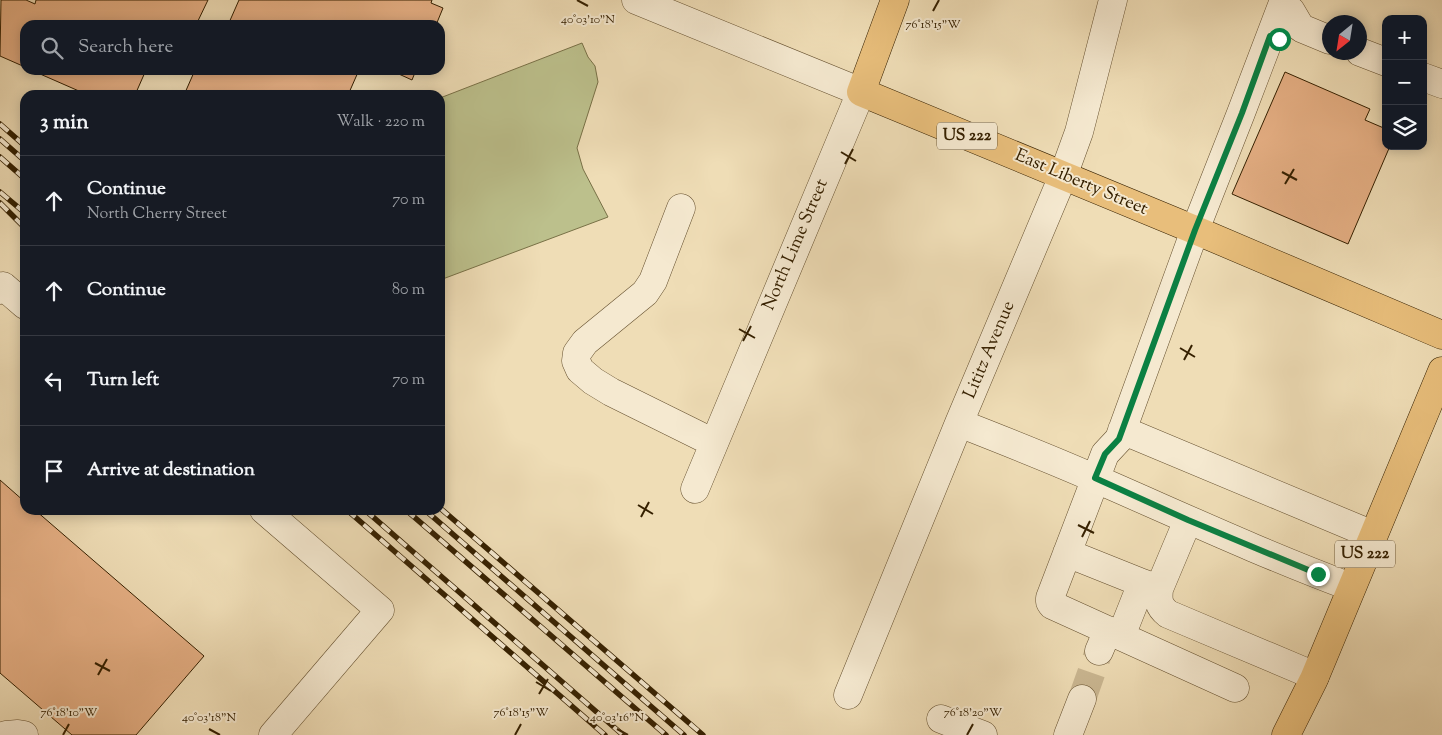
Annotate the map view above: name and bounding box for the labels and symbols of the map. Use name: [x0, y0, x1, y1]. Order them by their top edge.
text: 40°03'10"N: [561, 11, 615, 29]
north arrow: [1322, 15, 1367, 60]
text: 76°18'15"W: [906, 16, 961, 34]
route start: [1268, 28, 1291, 51]
road number: US 222: [937, 122, 997, 150]
street label: East Liberty Street: [1010, 143, 1152, 223]
street label: North Lime Street: [757, 175, 835, 315]
street label: Lititz Avenue: [958, 297, 1022, 403]
road number: US 222: [1335, 540, 1395, 568]
route end: [1307, 563, 1330, 586]
text: 76°18'10"W: [41, 704, 98, 722]
text: 76°18'15"W: [494, 704, 549, 722]
text: 76°18'20"W: [944, 704, 1003, 722]
text: 40°03'18"N: [182, 709, 236, 727]
text: 40°03'16"N: [590, 709, 644, 727]

